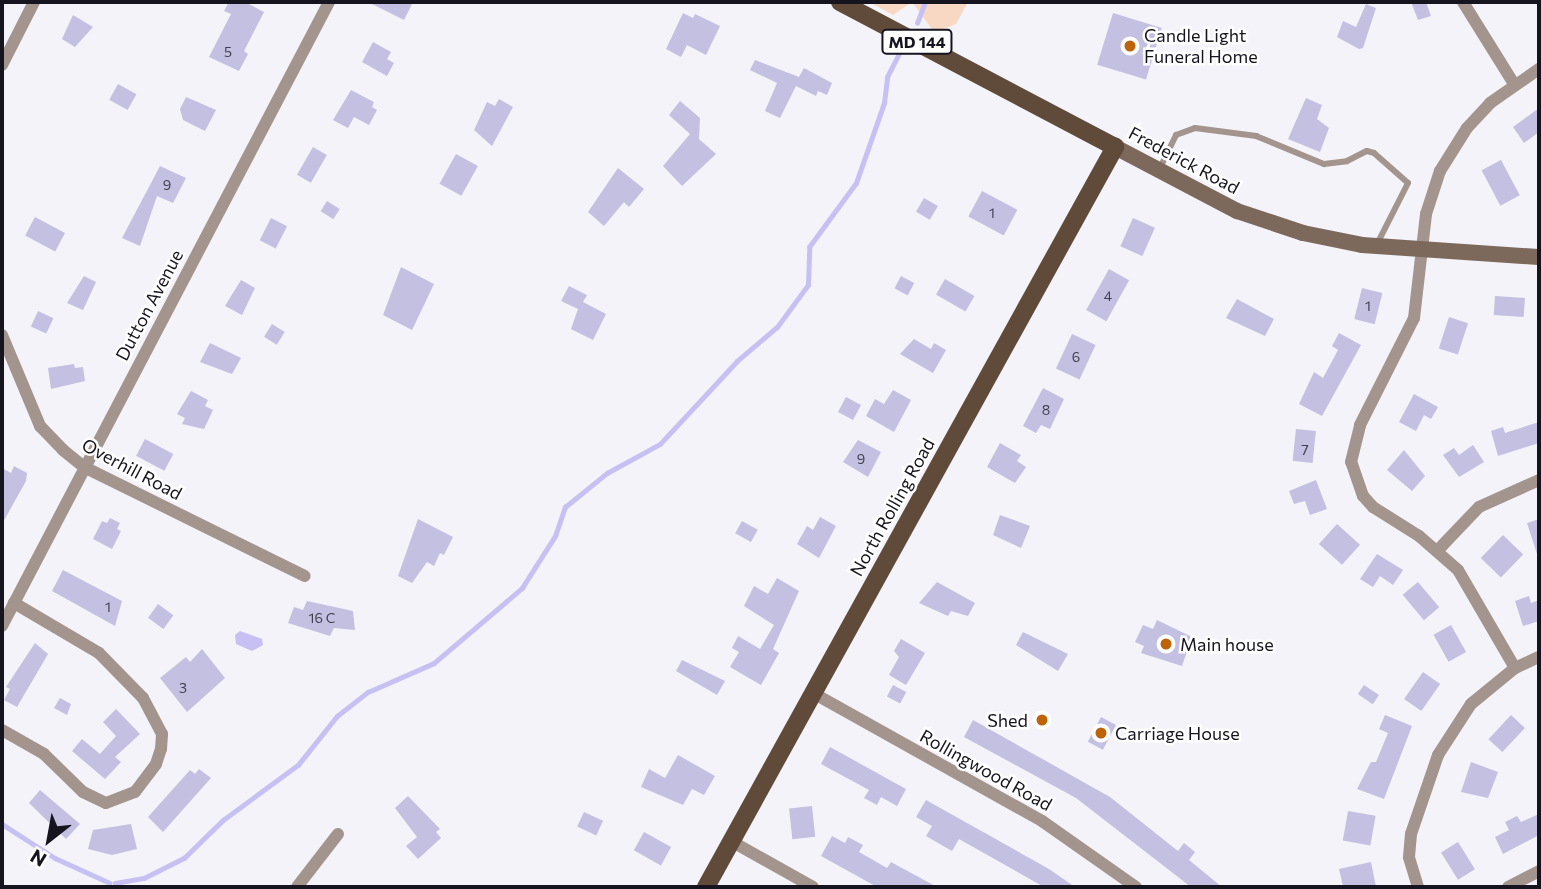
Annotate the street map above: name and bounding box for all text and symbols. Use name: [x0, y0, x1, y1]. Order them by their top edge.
place label: Candle Light Funeral Home: [1144, 25, 1258, 68]
road number: MD 144: [880, 30, 954, 54]
marker: Candle Light Funeral Home: [1122, 38, 1138, 54]
house number: 5: [224, 44, 232, 60]
street label: Frederick Road: [1125, 122, 1243, 198]
house number: 9: [163, 177, 171, 193]
house number: 1: [989, 205, 995, 221]
street label: Dutton Avenue: [111, 246, 187, 364]
house number: 4: [1104, 288, 1112, 304]
house number: 1: [1365, 298, 1371, 314]
house number: 6: [1072, 349, 1080, 365]
house number: 8: [1042, 402, 1050, 418]
street label: Overhill Road: [78, 434, 186, 504]
street label: North Rolling Road: [845, 434, 939, 580]
house number: 7: [1301, 442, 1309, 458]
house number: 9: [857, 451, 865, 467]
house number: 1: [105, 599, 111, 615]
house number: 16 C: [309, 610, 335, 626]
place label: Main house: [1180, 633, 1274, 655]
marker: Main house: [1158, 636, 1174, 652]
house number: 3: [179, 680, 187, 696]
place label: Shed: [987, 709, 1028, 731]
marker: Shed: [1034, 712, 1050, 728]
place label: Carriage House: [1115, 722, 1240, 744]
street label: Rollingwood Road: [916, 725, 1056, 815]
marker: Carriage House: [1093, 725, 1109, 741]
north arrow: [14, 805, 84, 875]
text: N: [26, 845, 50, 872]

